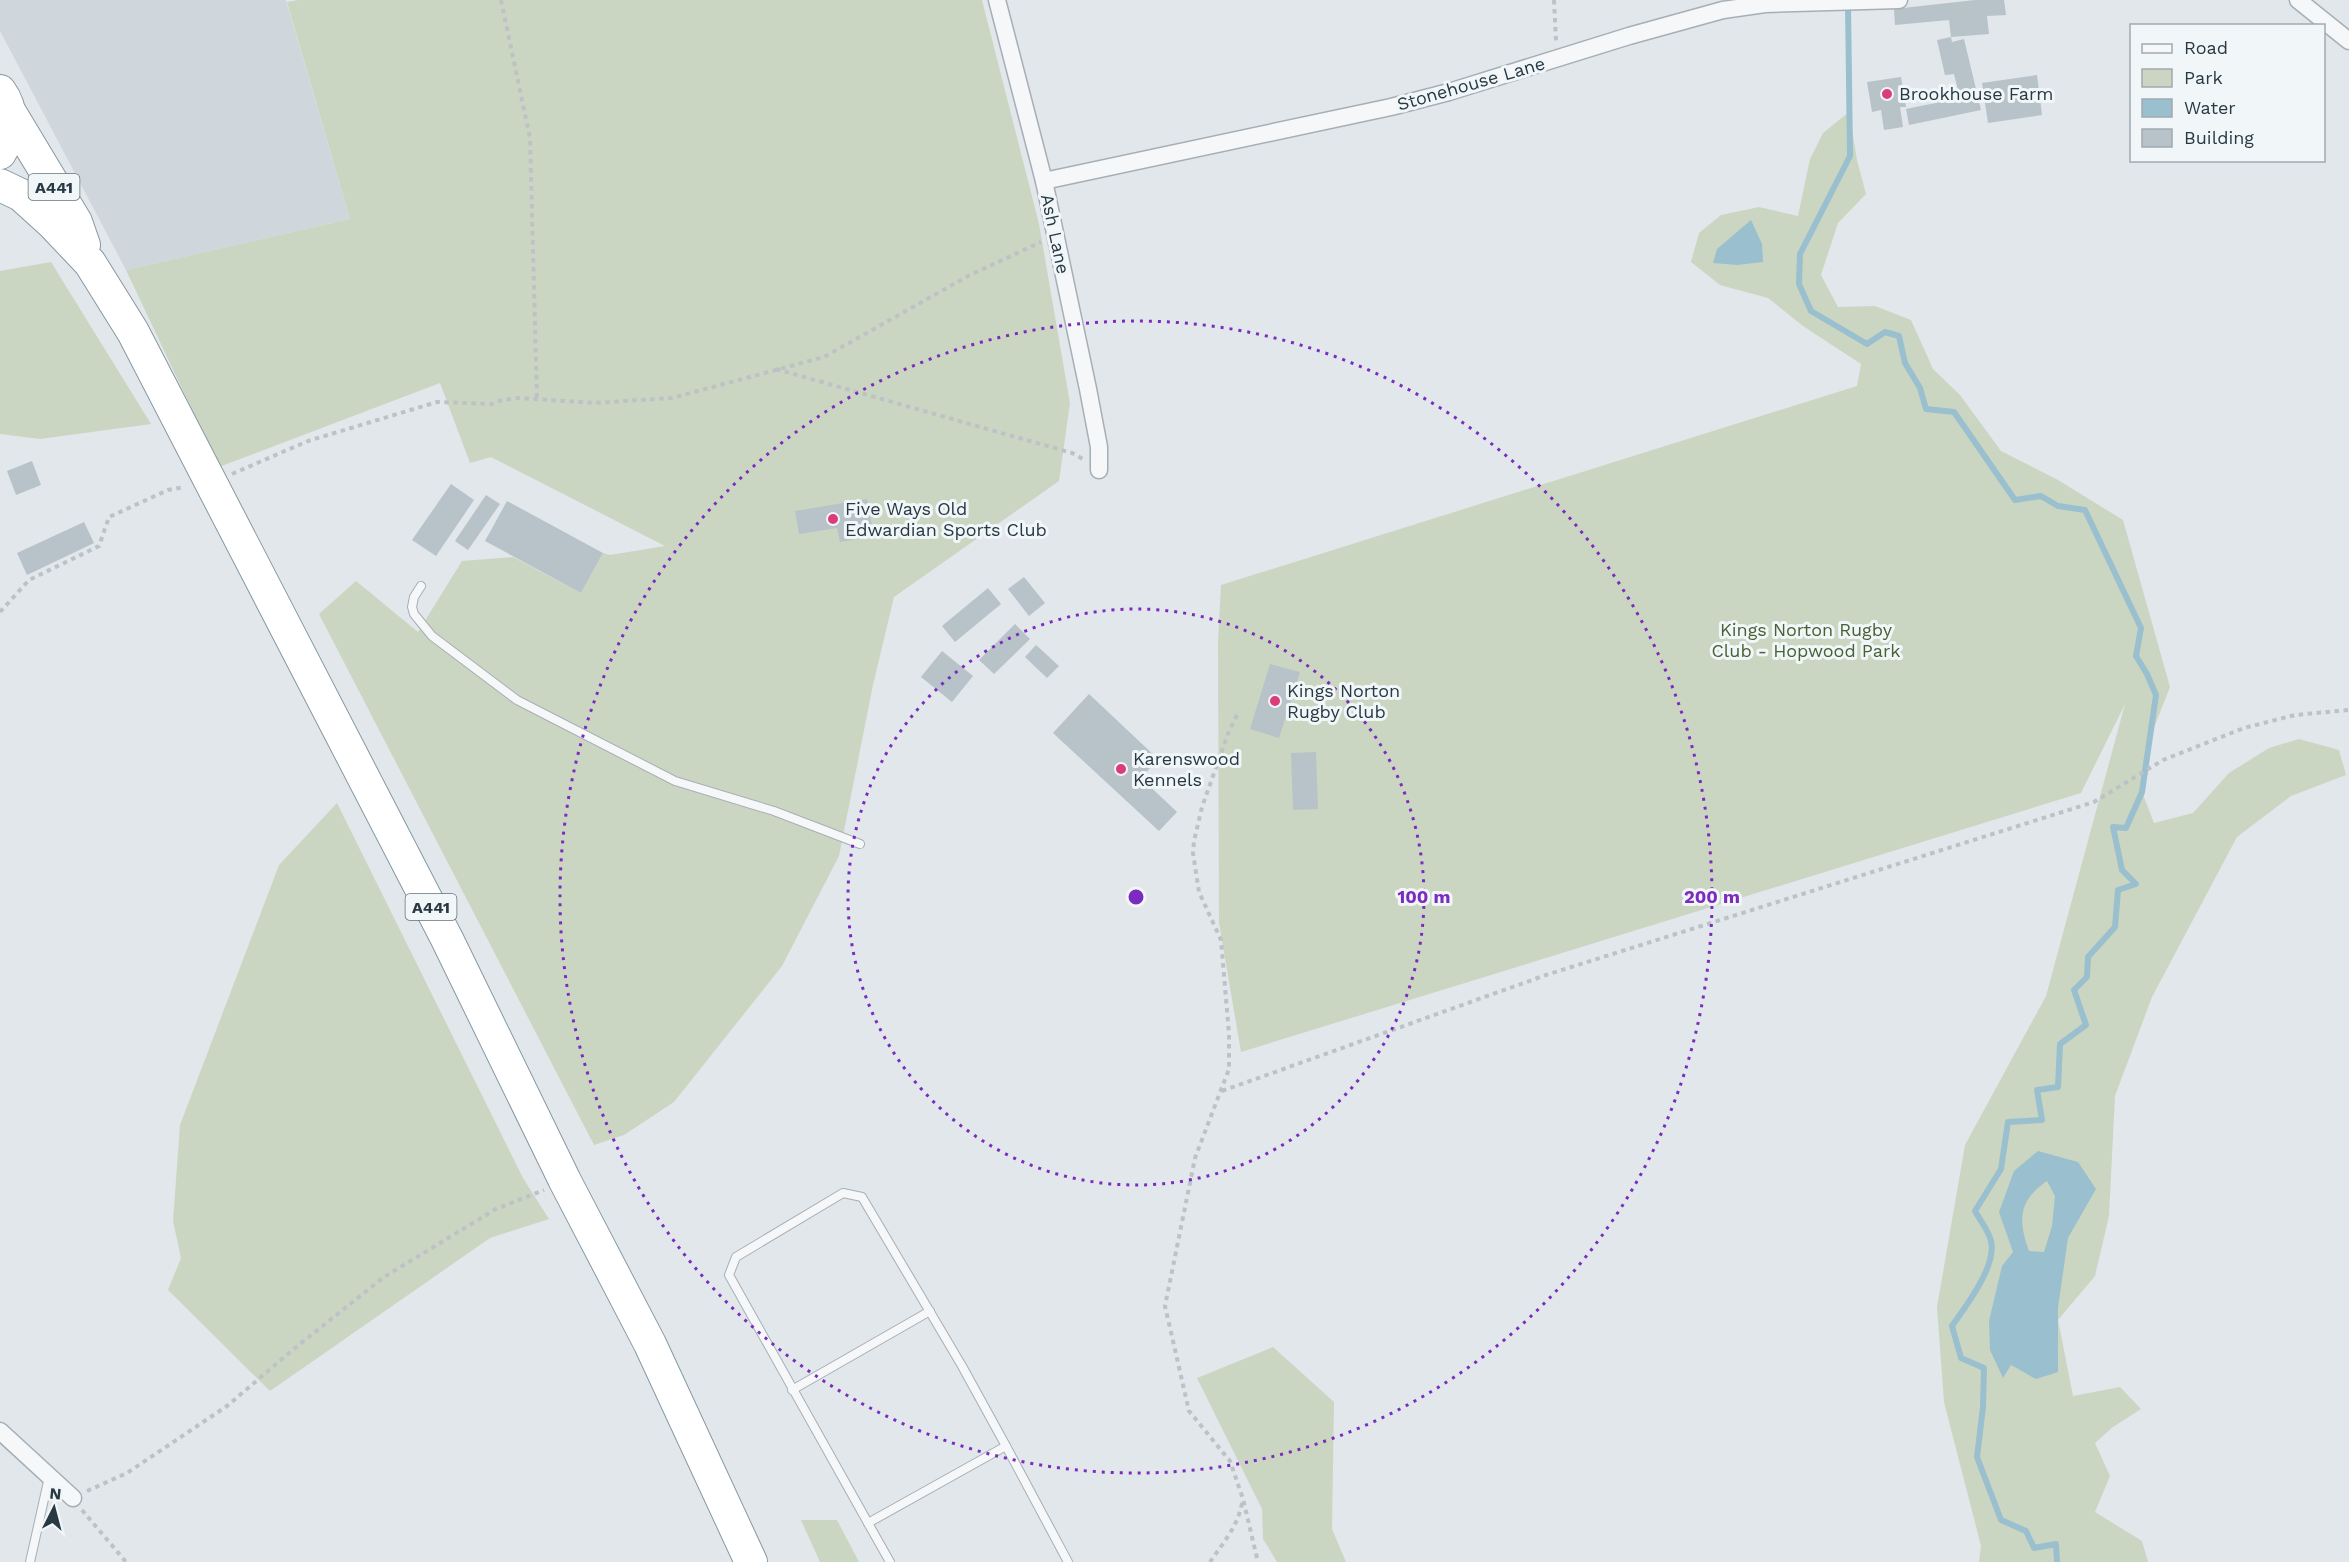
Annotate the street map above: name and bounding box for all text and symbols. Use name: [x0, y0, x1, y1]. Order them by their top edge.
legend: [2130, 24, 2325, 162]
text: Road: [2184, 37, 2228, 58]
street label: Stonehouse Lane: [1394, 52, 1547, 115]
text: Park: [2184, 67, 2223, 88]
place label: Brookhouse Farm: [1899, 83, 2053, 104]
marker: Brookhouse Farm: [1880, 87, 1894, 101]
text: Water: [2184, 97, 2236, 118]
text: Building: [2184, 127, 2254, 148]
road number: A441: [28, 174, 80, 200]
street label: Ash Lane: [1037, 192, 1074, 276]
place label: Five Ways Old Edwardian Sports Club: [845, 498, 1047, 540]
marker: Five Ways Old Edwardian Sports Club: [826, 512, 840, 526]
park label: Kings Norton Rugby Club - Hopwood Park: [1711, 619, 1901, 661]
place label: Kings Norton Rugby Club: [1287, 680, 1400, 722]
marker: Kings Norton Rugby Club: [1268, 694, 1282, 708]
place label: Karenswood Kennels: [1133, 748, 1240, 790]
marker: Karenswood Kennels: [1114, 762, 1128, 776]
text: 100 m: [1397, 886, 1451, 907]
text: 200 m: [1684, 886, 1740, 907]
centre of rings: [1126, 887, 1146, 907]
road number: A441: [406, 894, 456, 920]
north arrow: [24, 1478, 84, 1538]
text: N: [49, 1484, 62, 1504]

